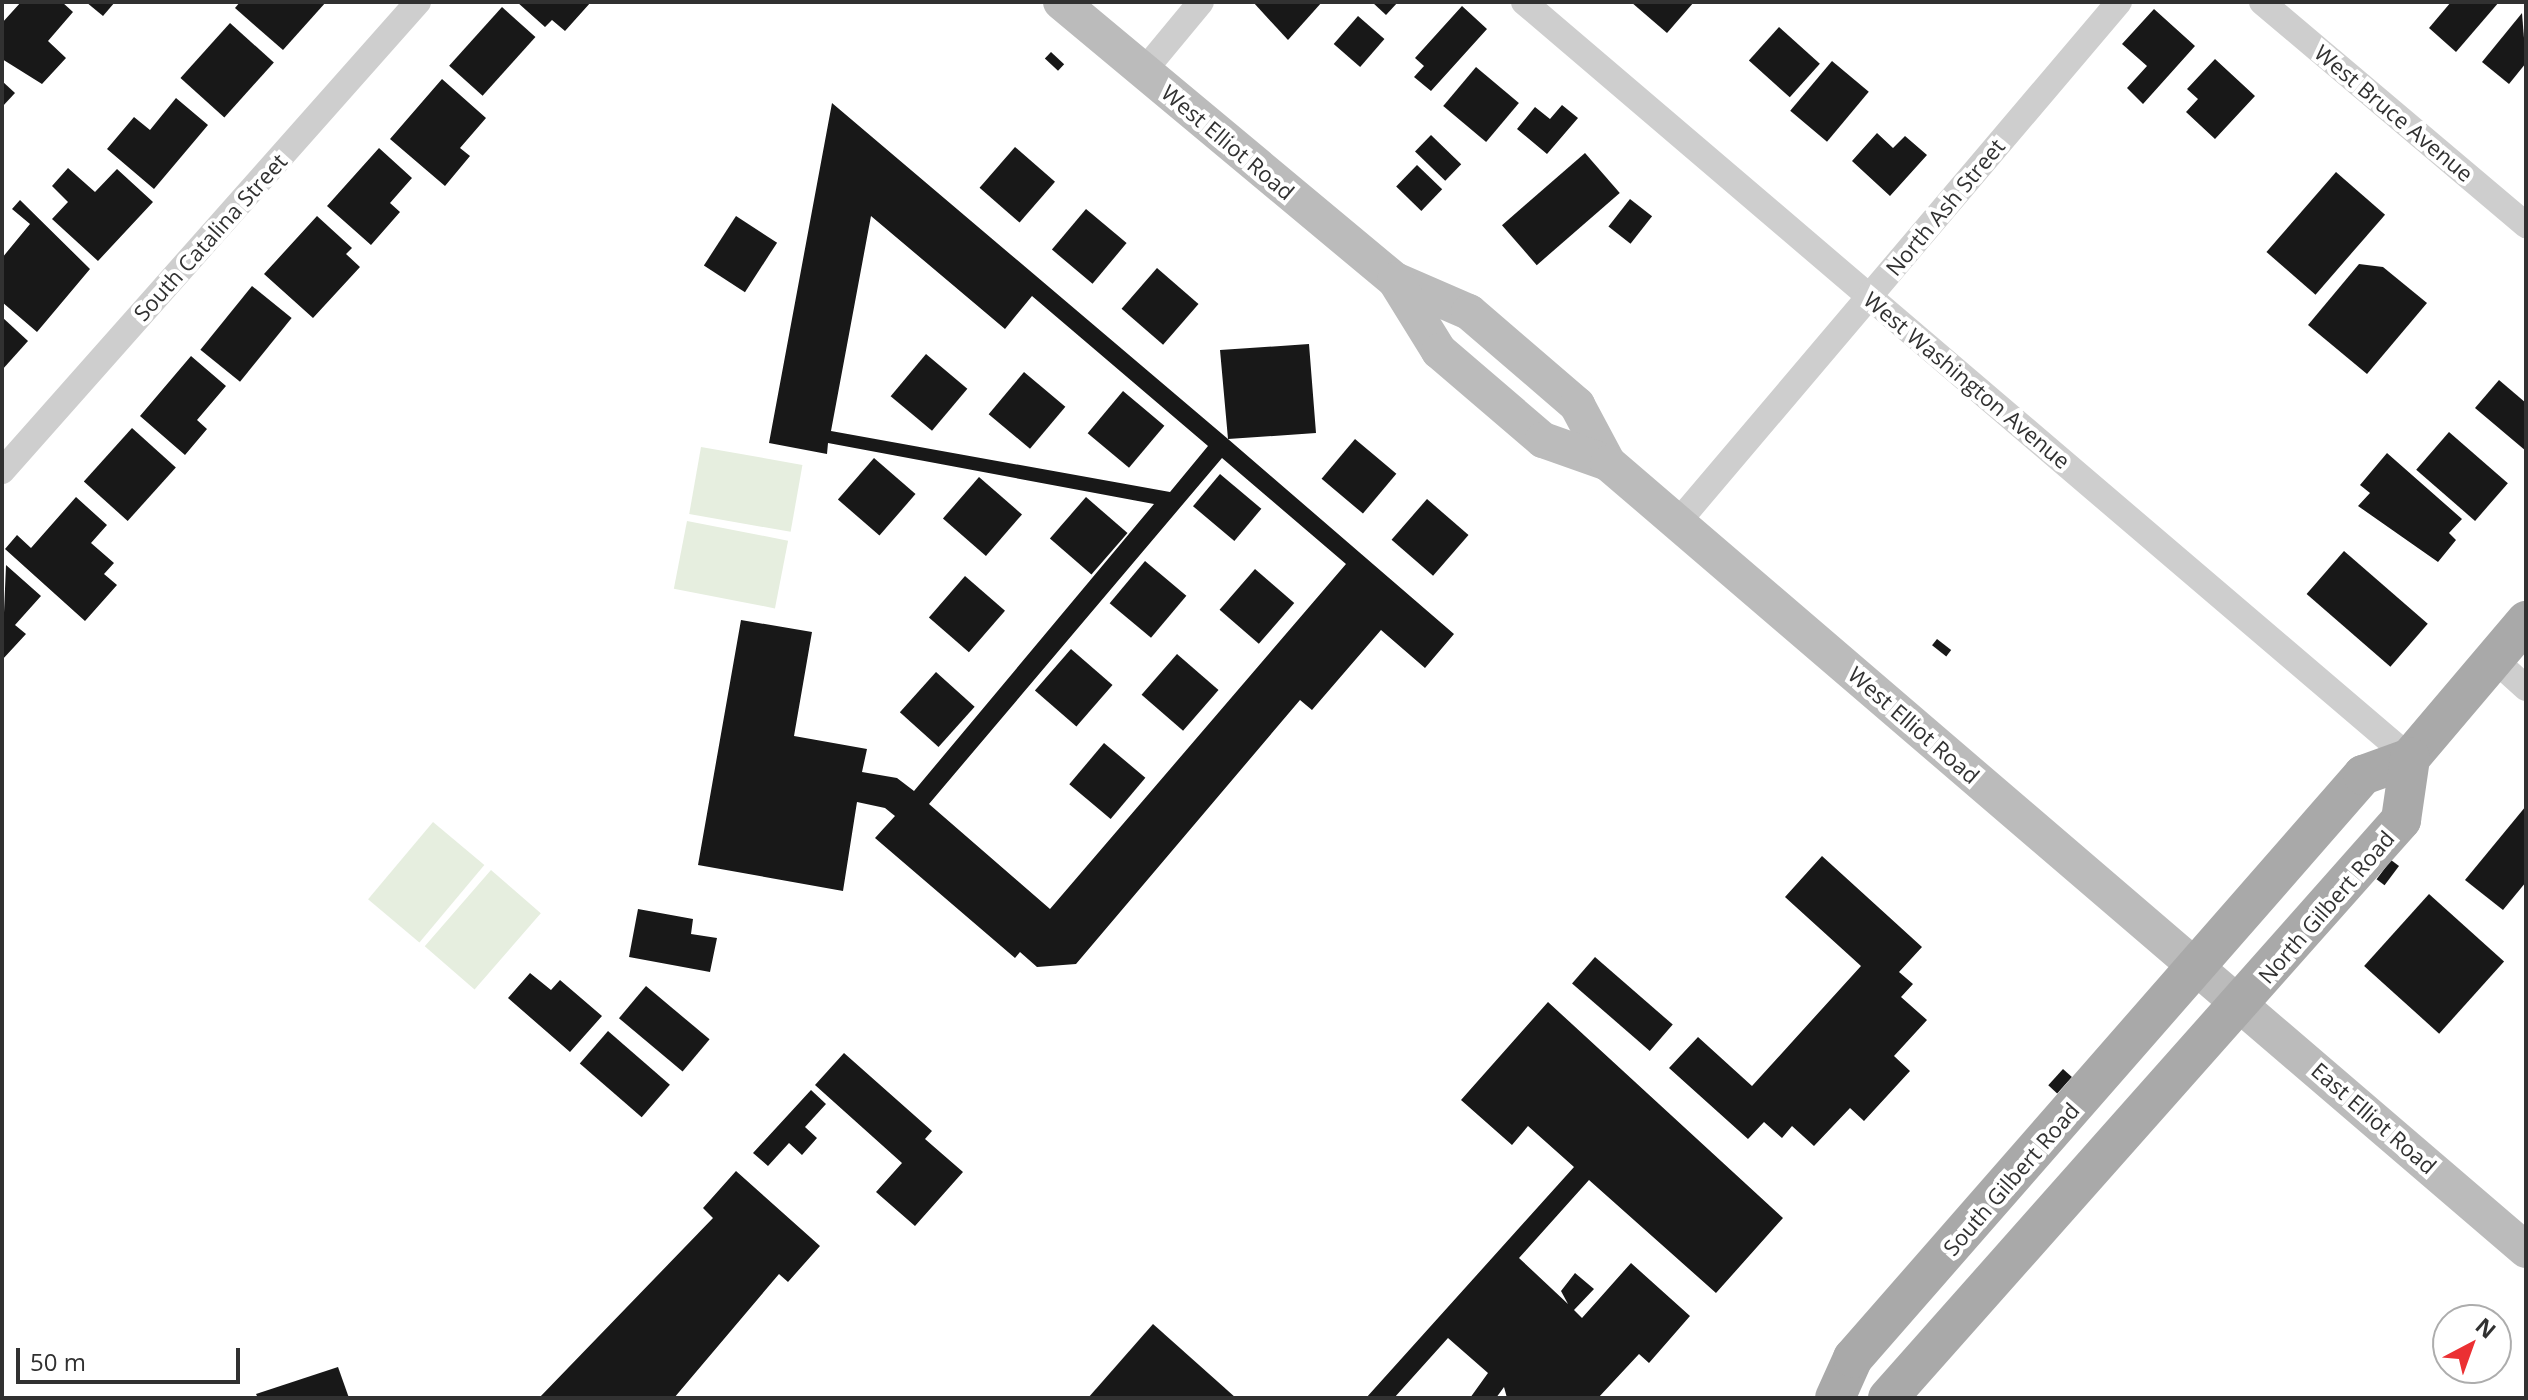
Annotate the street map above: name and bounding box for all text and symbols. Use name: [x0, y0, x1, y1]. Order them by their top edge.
street label: West Bruce Avenue: [2309, 39, 2479, 187]
street label: West Elliot Road: [1156, 79, 1300, 205]
street label: North Ash Street: [1880, 133, 2010, 281]
street label: South Catalina Street: [128, 148, 292, 326]
street label: West Washington Avenue: [1859, 286, 2075, 474]
street label: West Elliot Road: [1843, 661, 1985, 789]
street label: North Gilbert Road: [2252, 825, 2400, 989]
street label: East Elliot Road: [2306, 1057, 2442, 1179]
street label: South Gilbert Road: [1937, 1097, 2085, 1261]
north arrow: [2432, 1304, 2512, 1384]
text: N: [2470, 1310, 2503, 1345]
scale bar: [20, 1332, 244, 1382]
text: 50 m: [30, 1345, 86, 1378]

